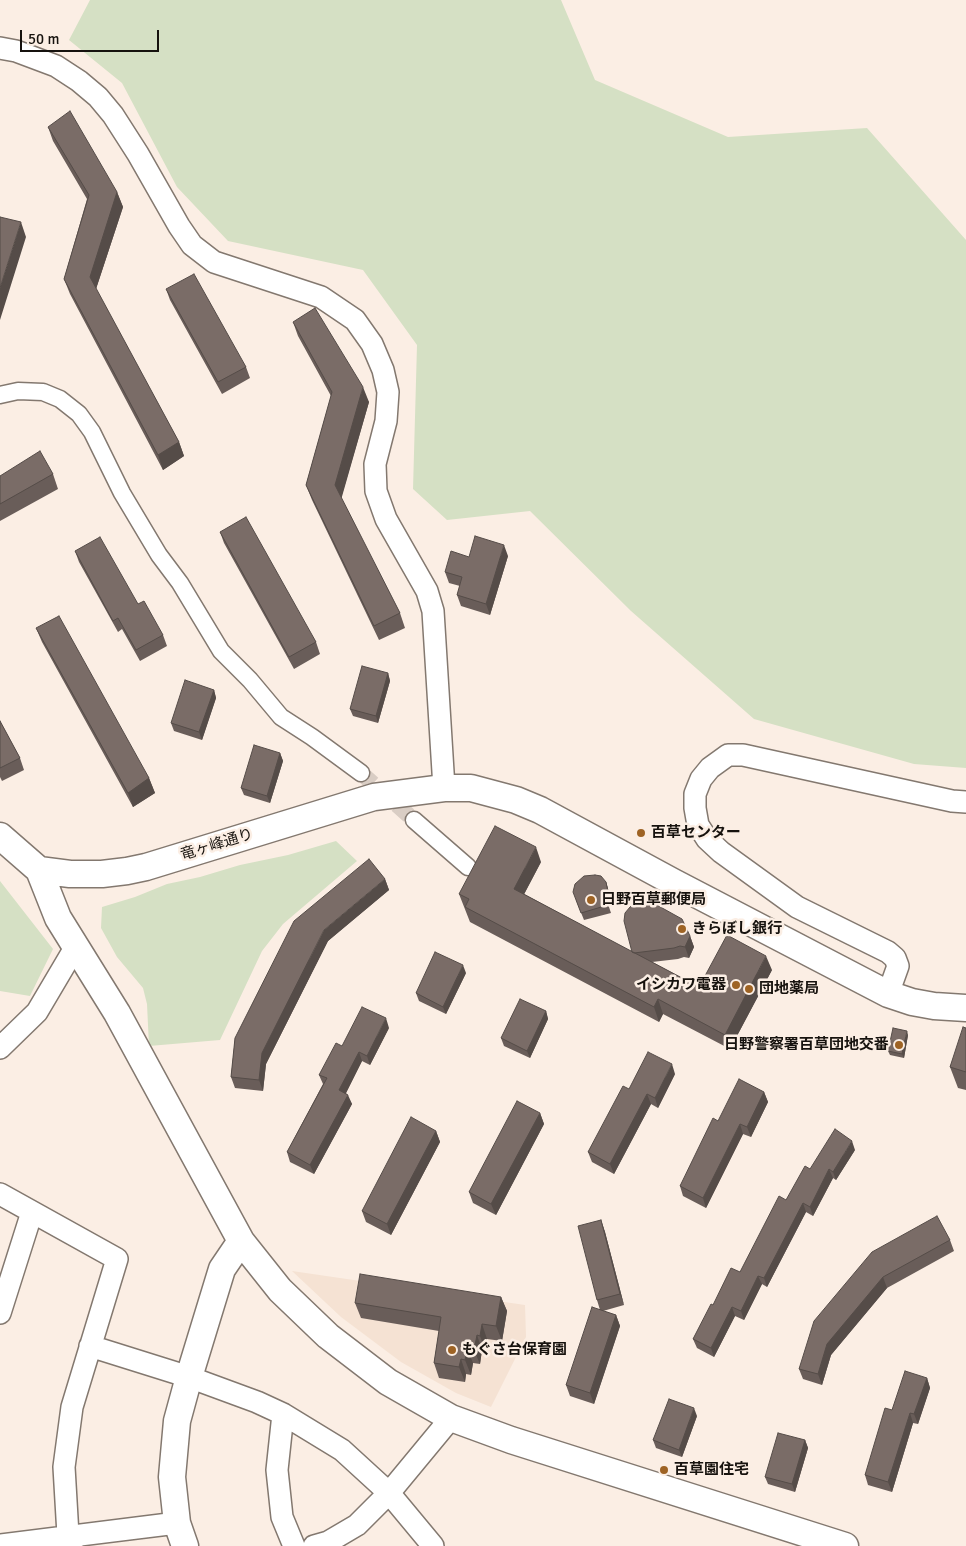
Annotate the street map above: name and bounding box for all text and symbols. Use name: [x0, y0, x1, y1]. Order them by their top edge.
scale bar: [22, 20, 161, 52]
text: 50 m: [28, 30, 59, 48]
place label: 百草センター: [651, 824, 741, 842]
street label: 竜ヶ峰通り: [179, 825, 255, 865]
marker: 百草センター: [635, 827, 647, 839]
place label: 日野百草郵便局: [601, 891, 706, 909]
marker: 日野百草郵便局: [585, 894, 597, 906]
place label: きらぼし銀行: [692, 920, 782, 938]
marker: きらぼし銀行: [676, 923, 688, 935]
place label: イシカワ電器: [636, 976, 726, 994]
marker: イシカワ電器: [730, 979, 742, 991]
place label: 団地薬局: [759, 980, 819, 998]
marker: 団地薬局: [743, 983, 755, 995]
place label: 日野警察署百草団地交番: [724, 1036, 889, 1054]
marker: 日野警察署百草団地交番: [893, 1039, 905, 1051]
place label: もぐさ台保育園: [462, 1341, 567, 1359]
marker: もぐさ台保育園: [446, 1344, 458, 1356]
place label: 百草園住宅: [674, 1461, 749, 1479]
marker: 百草園住宅: [658, 1464, 670, 1476]

